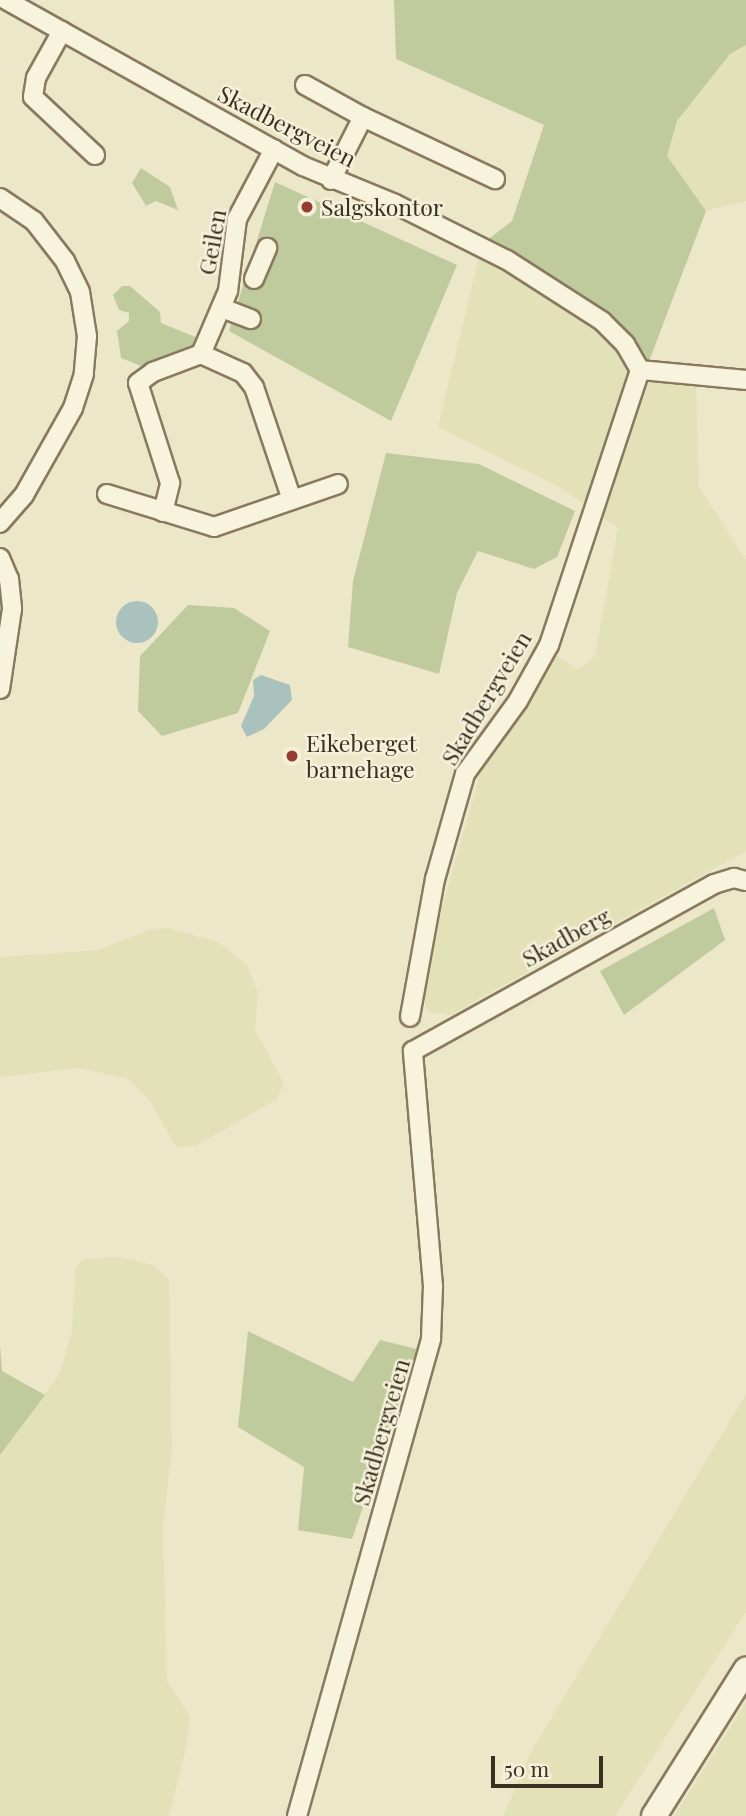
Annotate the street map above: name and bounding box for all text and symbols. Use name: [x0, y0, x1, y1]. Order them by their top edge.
street label: Skadbergveien: [213, 79, 361, 173]
place label: Salgskontor: [321, 193, 443, 221]
marker: Salgskontor: [299, 199, 315, 215]
street label: Geilen: [193, 207, 231, 277]
street label: Skadbergveien: [435, 626, 537, 770]
place label: Eikeberget barnehage: [306, 729, 417, 783]
marker: Eikeberget barnehage: [284, 748, 300, 764]
street label: Skadberg: [517, 902, 615, 972]
street label: Skadbergveien: [347, 1356, 415, 1508]
scale bar: [494, 1742, 606, 1786]
text: 50 m: [504, 1754, 549, 1782]

